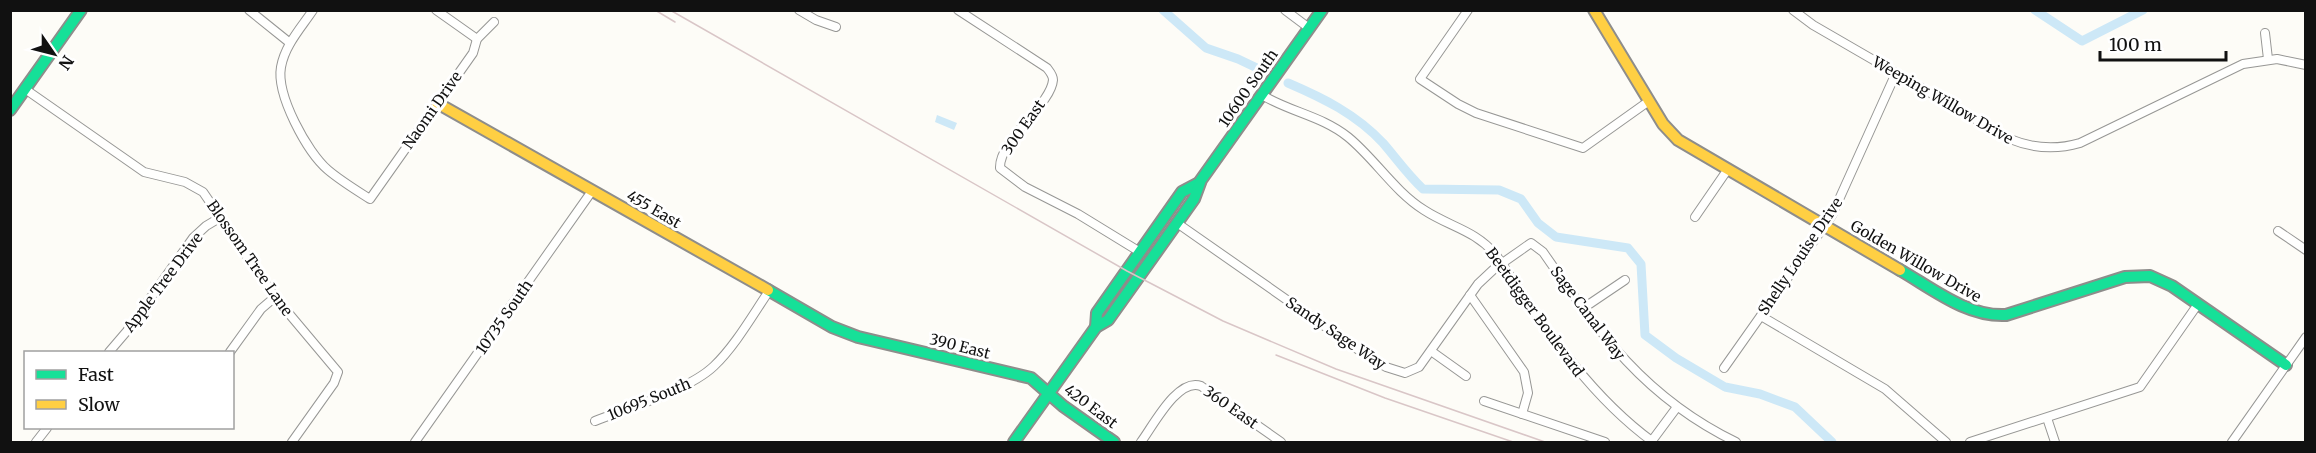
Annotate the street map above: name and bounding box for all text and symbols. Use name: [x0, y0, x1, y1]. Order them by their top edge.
north arrow: [24, 24, 84, 84]
scale bar: [2100, 24, 2226, 62]
text: 100 m: [2109, 33, 2162, 56]
street label: 10600 South: [1214, 45, 1282, 131]
street label: Weeping Willow Drive: [1868, 51, 2017, 148]
text: N: [54, 52, 78, 74]
street label: Naomi Drive: [398, 67, 466, 153]
street label: 300 East: [997, 96, 1049, 158]
street label: 455 East: [623, 186, 685, 232]
street label: Shelly Louise Drive: [1754, 193, 1847, 318]
street label: Blossom Tree Lane: [203, 196, 297, 320]
street label: Golden Willow Drive: [1847, 216, 1985, 306]
street label: Apple Tree Drive: [119, 228, 207, 336]
street label: Beetdigger Boulevard: [1482, 244, 1588, 380]
street label: Sage Canal Way: [1547, 262, 1630, 364]
street label: 10735 South: [471, 276, 537, 358]
street label: Sandy Sage Way: [1282, 292, 1390, 374]
street label: 390 East: [928, 329, 992, 363]
legend: [24, 351, 234, 429]
text: Fast: [78, 363, 114, 386]
street label: 10695 South: [605, 374, 694, 424]
street label: 420 East: [1061, 380, 1121, 432]
street label: 360 East: [1200, 381, 1262, 433]
text: Slow: [78, 393, 121, 416]

